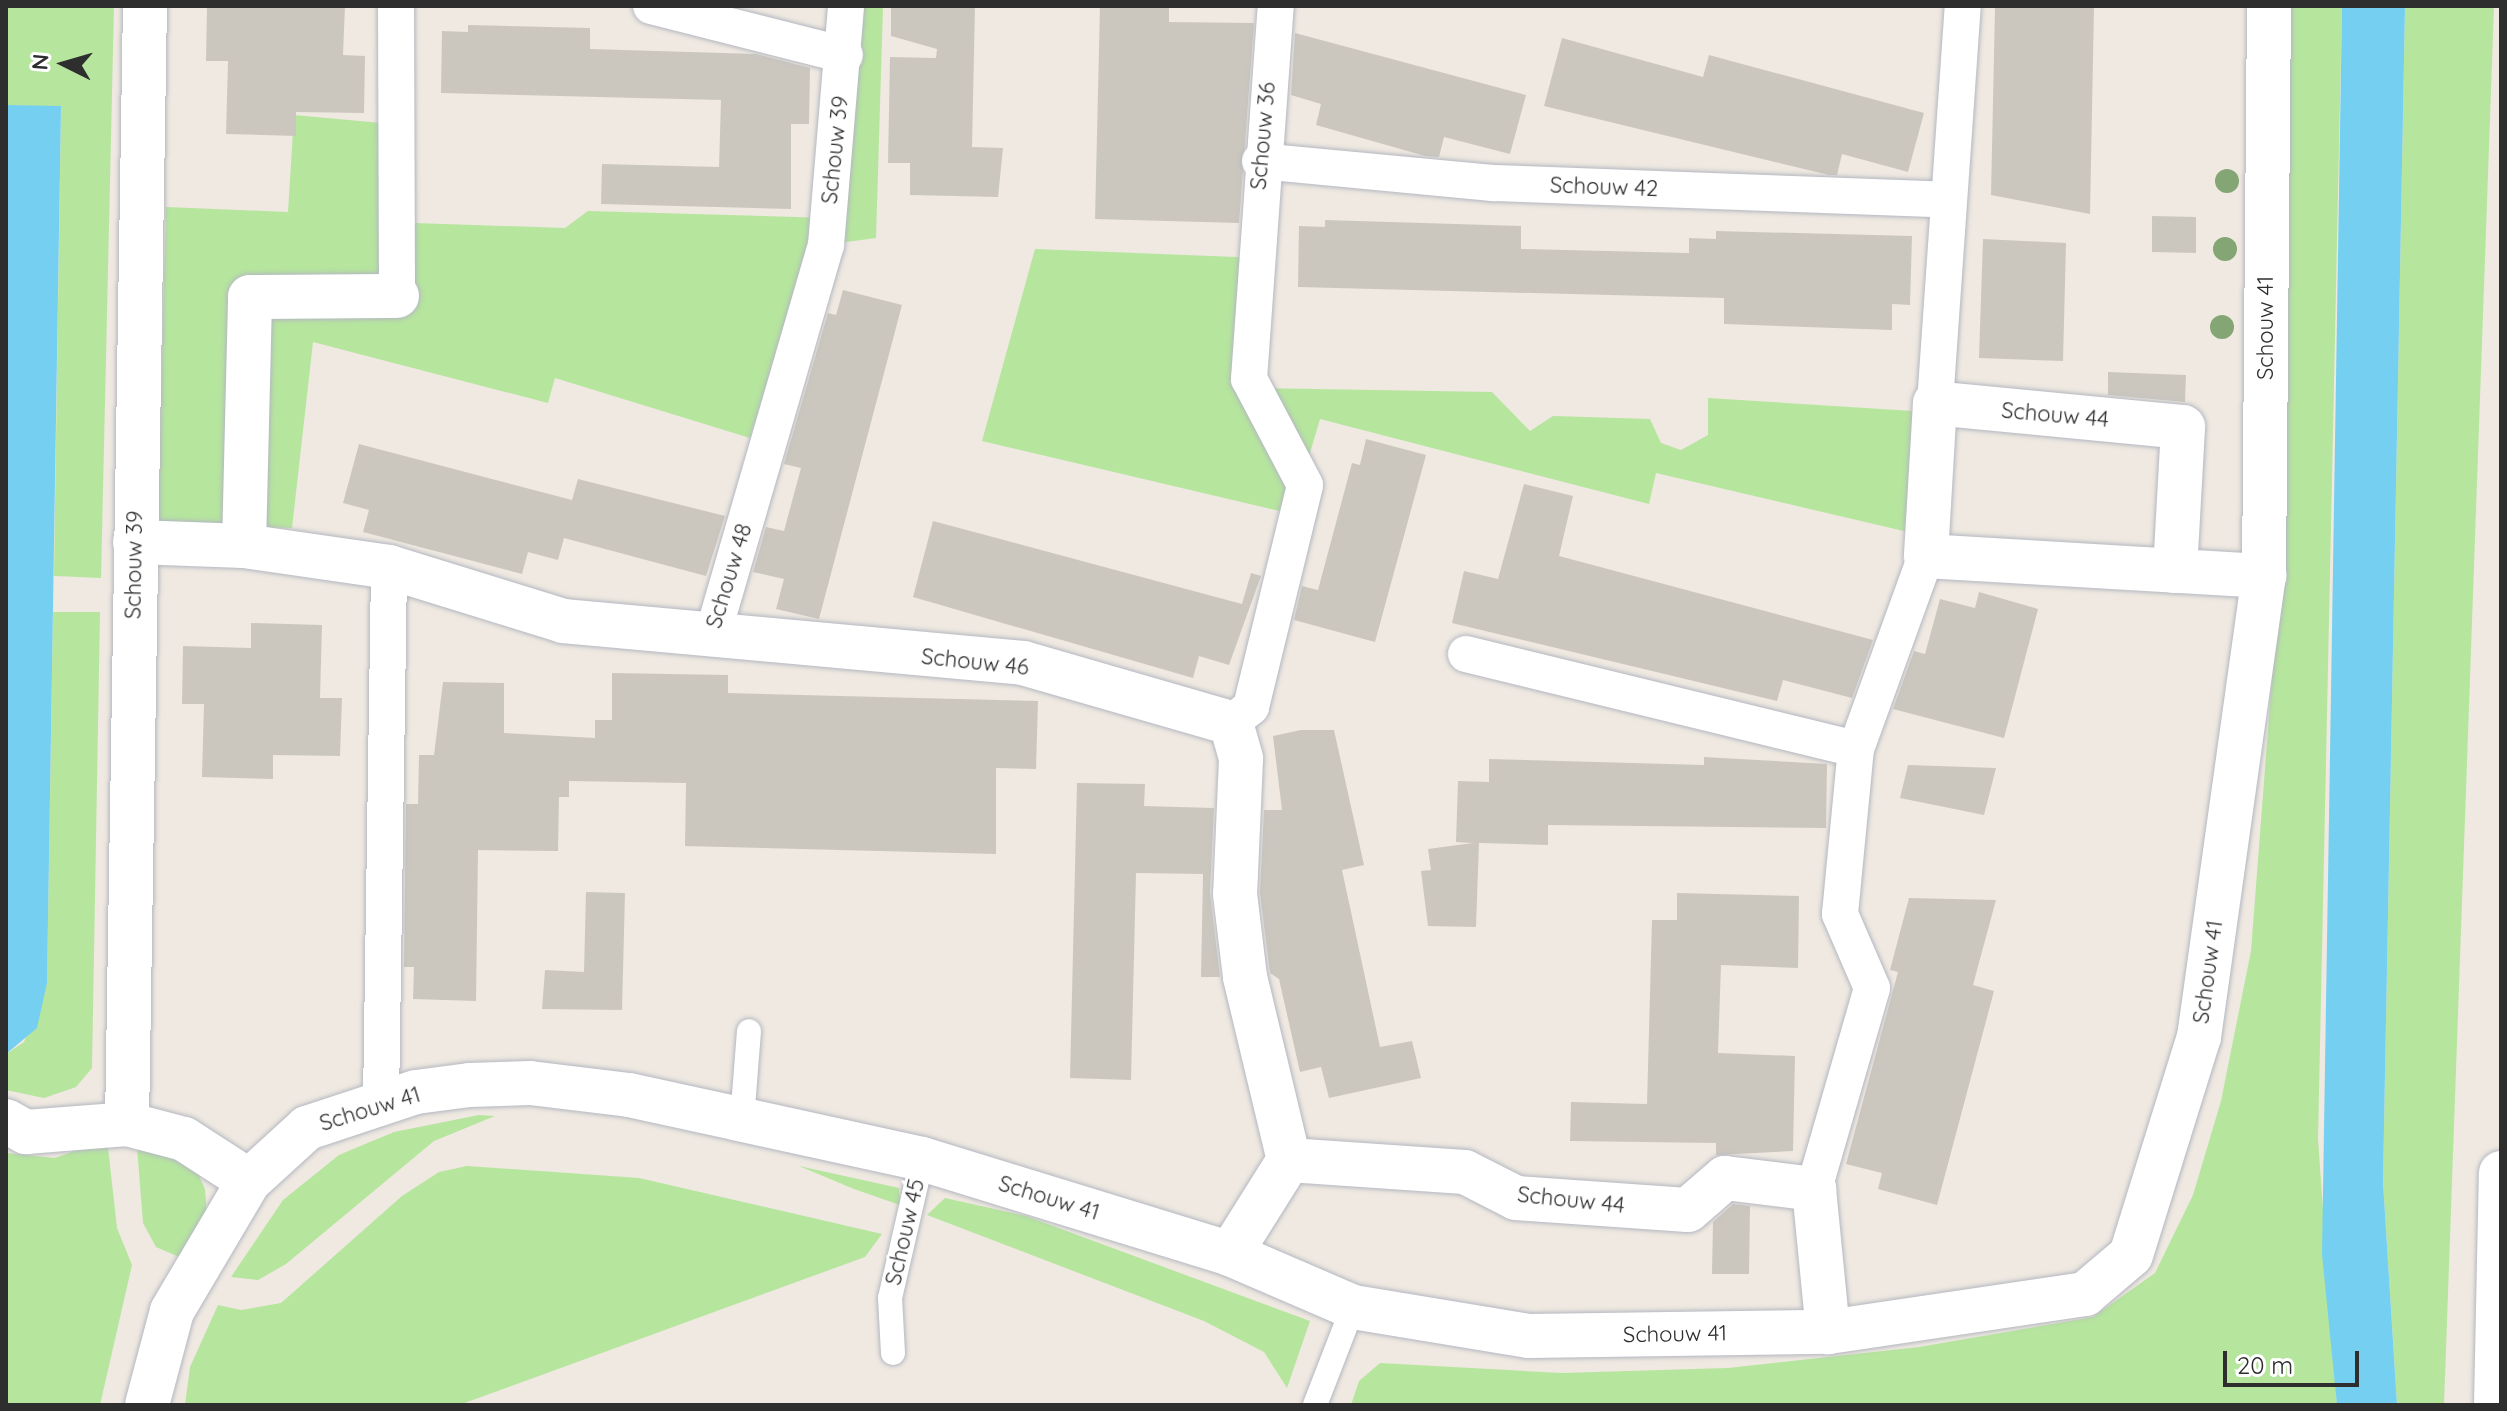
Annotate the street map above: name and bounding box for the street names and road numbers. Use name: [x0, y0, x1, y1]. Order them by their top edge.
street label: Schouw 36: [1245, 81, 1281, 191]
street label: Schouw 39: [816, 95, 854, 205]
street label: Schouw 42: [1549, 172, 1659, 202]
street label: Schouw 41: [2253, 276, 2279, 380]
street label: Schouw 44: [2000, 397, 2110, 433]
street label: Schouw 39: [120, 511, 148, 619]
street label: Schouw 48: [701, 520, 757, 632]
street label: Schouw 46: [920, 643, 1030, 681]
street label: Schouw 41: [2188, 919, 2228, 1025]
street label: Schouw 41: [316, 1081, 424, 1137]
street label: Schouw 41: [995, 1170, 1103, 1226]
street label: Schouw 45: [880, 1176, 930, 1288]
street label: Schouw 44: [1516, 1181, 1626, 1219]
street label: Schouw 41: [1623, 1320, 1727, 1348]

